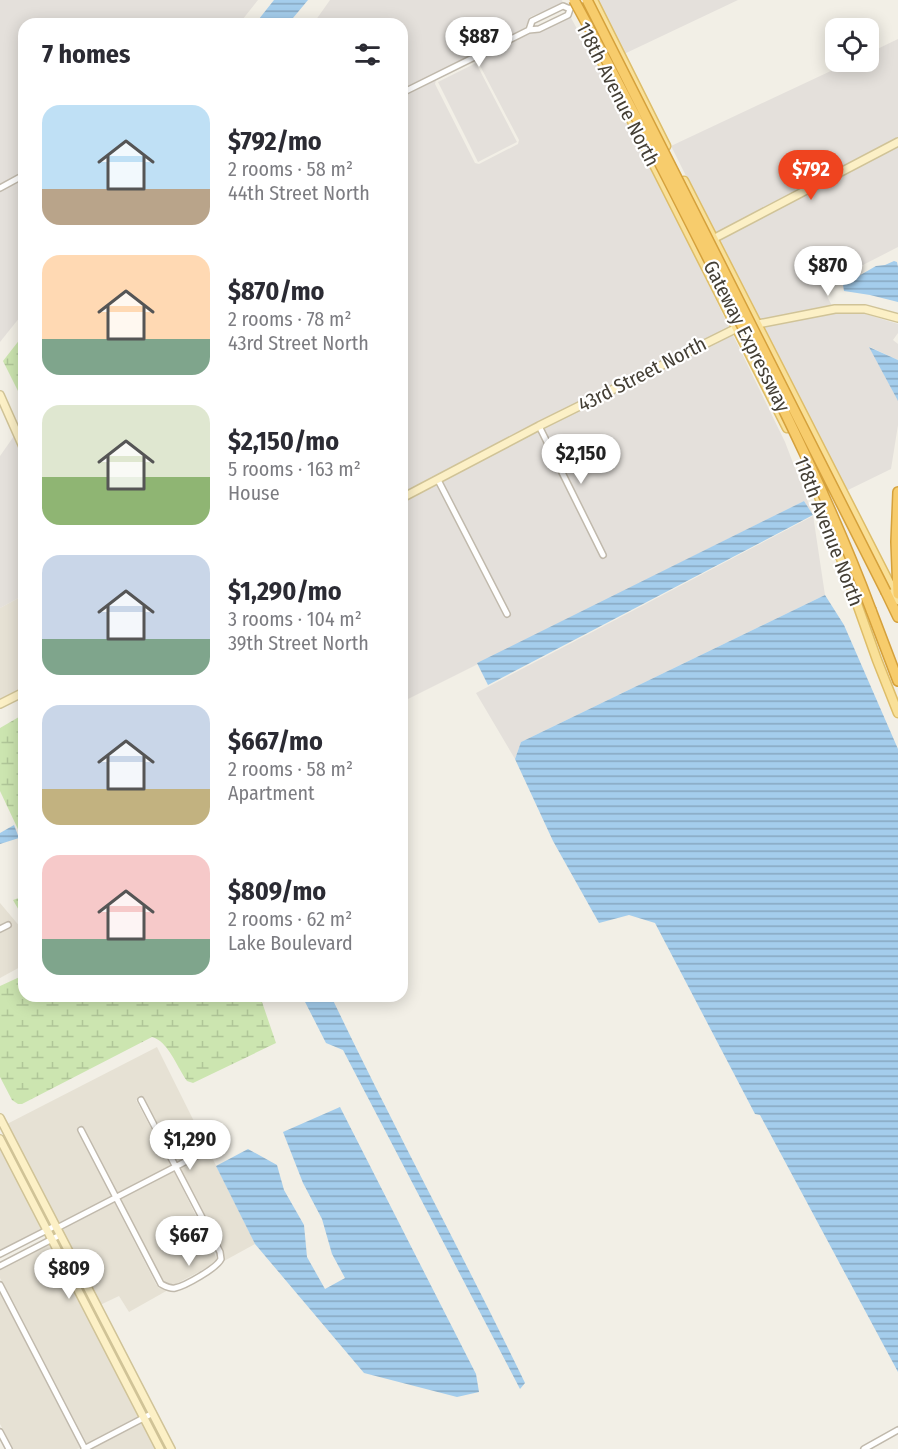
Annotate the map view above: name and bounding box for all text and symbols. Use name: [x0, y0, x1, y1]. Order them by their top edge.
pin: $887: [443, 17, 515, 68]
street label: 118th Avenue North: [571, 18, 665, 170]
map controls: [825, 18, 879, 72]
button: locate: [825, 18, 879, 72]
text: $887: [459, 24, 499, 48]
icon: filters: [351, 38, 384, 71]
text: 7 homes: [42, 39, 130, 70]
text: $792/mo: [228, 126, 322, 157]
icon: home: [90, 129, 162, 201]
pin: $792: [775, 150, 847, 201]
text: 2 rooms · 58 m²: [228, 157, 353, 181]
text: $792: [792, 157, 830, 181]
text: 44th Street North: [228, 181, 370, 205]
pin: $870: [792, 246, 864, 297]
text: $870: [808, 253, 848, 277]
street label: Gateway Expressway: [699, 256, 796, 416]
text: $870/mo: [228, 276, 325, 307]
icon: home: [90, 279, 162, 351]
text: 2 rooms · 78 m²: [228, 307, 351, 331]
text: 43rd Street North: [228, 331, 369, 355]
street label: 43rd Street North: [574, 331, 710, 417]
text: $2,150/mo: [228, 426, 339, 457]
icon: home: [90, 429, 162, 501]
pin: $2,150: [532, 434, 630, 485]
text: $2,150: [556, 441, 606, 465]
street label: 118th Avenue North: [789, 453, 869, 609]
text: 5 rooms · 163 m²: [228, 457, 361, 481]
text: House: [228, 481, 280, 505]
text: $1,290/mo: [228, 576, 342, 607]
icon: home: [90, 579, 162, 651]
text: 3 rooms · 104 m²: [228, 607, 362, 631]
text: 39th Street North: [228, 631, 369, 655]
text: $667/mo: [228, 726, 323, 757]
icon: home: [90, 729, 162, 801]
text: 2 rooms · 58 m²: [228, 757, 353, 781]
text: Apartment: [228, 781, 315, 805]
text: $809/mo: [228, 876, 326, 907]
icon: home: [90, 879, 162, 951]
text: 2 rooms · 62 m²: [228, 907, 352, 931]
text: Lake Boulevard: [228, 931, 353, 955]
pin: $1,290: [141, 1120, 239, 1171]
text: $1,290: [164, 1127, 216, 1151]
pin: $667: [153, 1216, 225, 1267]
text: $667: [169, 1223, 209, 1247]
pin: $809: [33, 1249, 105, 1300]
text: $809: [48, 1256, 90, 1280]

